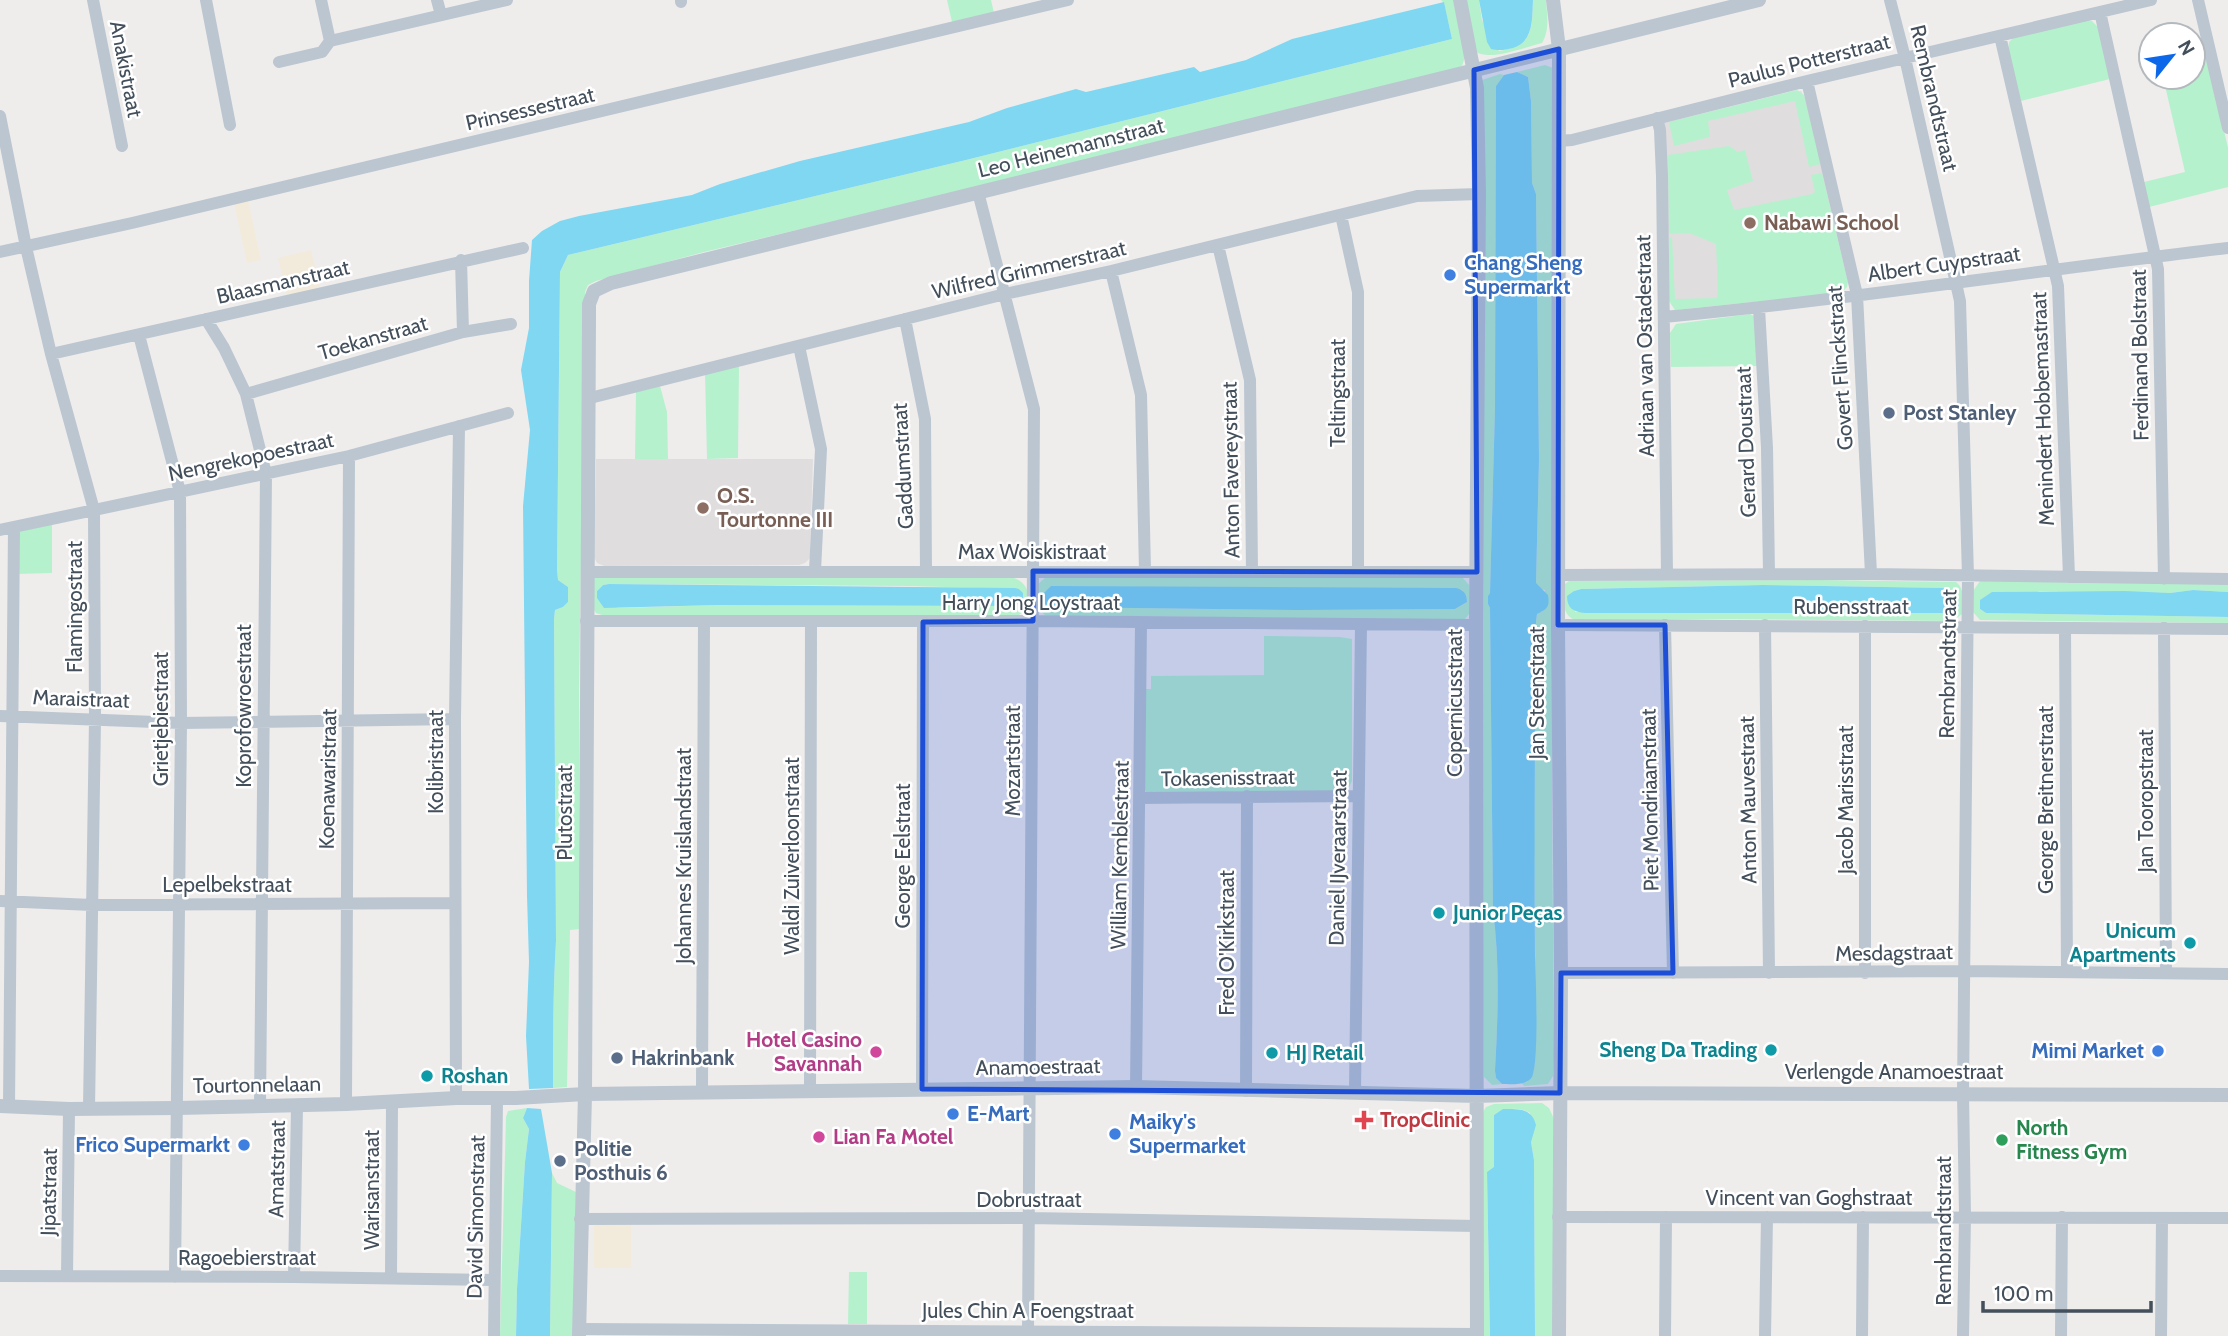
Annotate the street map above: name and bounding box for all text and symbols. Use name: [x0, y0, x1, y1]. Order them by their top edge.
street label: Anakistraat: [105, 18, 148, 119]
north arrow: [2137, 21, 2207, 91]
street label: Rembrandtstraat: [1906, 22, 1963, 173]
street label: Paulus Potterstraat: [1725, 28, 1892, 93]
text: N: [2173, 36, 2200, 59]
street label: Prinsessestraat: [463, 82, 597, 135]
street label: Leo Heinemannstraat: [975, 112, 1166, 183]
place label: Nabawi School: [1764, 210, 1900, 235]
marker: Nabawi School: [1742, 215, 1758, 231]
street label: Wilfred Grimmerstraat: [930, 235, 1128, 304]
street label: Adriaan van Ostadestraat: [1630, 235, 1659, 457]
street label: Albert Cuypstraat: [1866, 240, 2022, 287]
place label: Chang Sheng Supermarkt: [1464, 250, 1583, 299]
street label: Blaasmanstraat: [214, 254, 352, 309]
marker: Chang Sheng Supermarkt: [1442, 267, 1458, 283]
street label: Ferdinand Bolstraat: [2126, 269, 2153, 441]
street label: Govert Flinckstraat: [1821, 285, 1858, 451]
street label: Menindert Hobbemastraat: [2026, 292, 2059, 527]
street label: Toekanstraat: [315, 310, 430, 365]
street label: Teltingstraat: [1325, 339, 1350, 447]
street label: Gerard Doustraat: [1730, 366, 1761, 518]
street label: Anton Favereystraat: [1216, 381, 1245, 559]
place label: Post Stanley: [1903, 400, 2017, 425]
street label: Gaddumstraat: [887, 402, 918, 530]
marker: Post Stanley: [1881, 405, 1897, 421]
street label: Nengrekopoestraat: [166, 427, 336, 486]
place label: O.S. Tourtonne III: [717, 483, 833, 532]
marker: O.S. Tourtonne III: [695, 500, 711, 516]
street label: Max Woiskistraat: [958, 539, 1106, 564]
street label: Flamingostraat: [62, 541, 87, 673]
street label: Rembrandtstraat: [1934, 589, 1961, 739]
street label: Harry Jong Loystraat: [942, 590, 1120, 615]
street label: Rubensstraat: [1793, 594, 1909, 619]
street label: Koprofowroestraat: [231, 624, 256, 788]
street label: Jan Steenstraat: [1524, 626, 1549, 761]
street label: Copernicusstraat: [1442, 629, 1467, 777]
street label: Grietjebiestraat: [148, 652, 174, 786]
street label: Maraistraat: [32, 684, 130, 713]
street label: Mozartstraat: [1000, 705, 1025, 817]
street label: George Breitnerstraat: [2033, 706, 2058, 894]
street label: Koenawaristraat: [314, 708, 341, 850]
street label: Piet Mondriaanstraat: [1635, 708, 1664, 892]
street label: Kolibristraat: [423, 710, 448, 814]
street label: Anton Mauvestraat: [1734, 716, 1761, 884]
street label: Jacob Marisstraat: [1833, 726, 1858, 875]
street label: Jan Tooropstraat: [2133, 729, 2158, 874]
street label: Johannes Kruislandstraat: [671, 748, 696, 965]
street label: Waldi Zuiverloonstraat: [779, 757, 804, 955]
street label: William Kemblestraat: [1105, 760, 1134, 950]
street label: Tokasenisstraat: [1161, 764, 1295, 791]
street label: Plutostraat: [552, 765, 577, 861]
street label: Daniel IJveraarstraat: [1323, 770, 1352, 946]
street label: George Eelstraat: [890, 783, 915, 929]
street label: Fred O'Kirkstraat: [1214, 870, 1239, 1016]
street label: Lepelbekstraat: [162, 872, 292, 897]
place label: Junior Peças: [1452, 900, 1563, 925]
marker: Junior Peças: [1431, 905, 1447, 921]
place label: Unicum Apartments: [2070, 918, 2176, 967]
marker: Unicum Apartments: [2182, 935, 2198, 951]
street label: Mesdagstraat: [1835, 939, 1953, 966]
place label: Hotel Casino Savannah: [746, 1027, 862, 1076]
place label: Sheng Da Trading: [1599, 1037, 1757, 1062]
place label: Mimi Market: [2031, 1038, 2144, 1063]
place label: HJ Retail: [1286, 1040, 1364, 1065]
marker: Sheng Da Trading: [1763, 1042, 1779, 1058]
marker: Mimi Market: [2150, 1043, 2166, 1059]
marker: Hotel Casino Savannah: [868, 1044, 884, 1060]
place label: Hakrinbank: [631, 1045, 735, 1070]
marker: HJ Retail: [1264, 1045, 1280, 1061]
marker: Hakrinbank: [609, 1050, 625, 1066]
street label: Anamoestraat: [975, 1053, 1101, 1080]
street label: Verlengde Anamoestraat: [1785, 1059, 2003, 1084]
place label: Roshan: [441, 1063, 508, 1088]
marker: Roshan: [419, 1068, 435, 1084]
street label: Tourtonnelaan: [193, 1071, 321, 1098]
place label: E-Mart: [967, 1101, 1030, 1126]
marker: E-Mart: [945, 1106, 961, 1122]
place label: TropClinic: [1380, 1107, 1470, 1132]
place label: Maiky's Supermarket: [1129, 1109, 1246, 1158]
marker: TropClinic: [1354, 1110, 1374, 1130]
place label: North Fitness Gym: [2016, 1115, 2127, 1164]
street label: Amatstraat: [263, 1120, 290, 1218]
place label: Lian Fa Motel: [833, 1124, 954, 1149]
marker: Maiky's Supermarket: [1107, 1126, 1123, 1142]
marker: Lian Fa Motel: [811, 1129, 827, 1145]
street label: Warisanstraat: [359, 1130, 384, 1250]
place label: Frico Supermarkt: [75, 1132, 230, 1157]
marker: North Fitness Gym: [1994, 1132, 2010, 1148]
street label: David Simonstraat: [462, 1135, 489, 1299]
place label: Politie Posthuis 6: [574, 1136, 668, 1185]
marker: Frico Supermarkt: [236, 1137, 252, 1153]
street label: Jipatstraat: [35, 1148, 62, 1237]
marker: Politie Posthuis 6: [552, 1153, 568, 1169]
street label: Rembrandtstraat: [1931, 1156, 1956, 1306]
street label: Vincent van Goghstraat: [1706, 1185, 1912, 1210]
street label: Dobrustraat: [976, 1187, 1082, 1212]
street label: Ragoebierstraat: [178, 1245, 316, 1270]
scale bar: [1983, 1270, 2151, 1314]
text: 100 m: [1994, 1281, 2053, 1306]
street label: Jules Chin A Foengstraat: [921, 1298, 1134, 1323]

